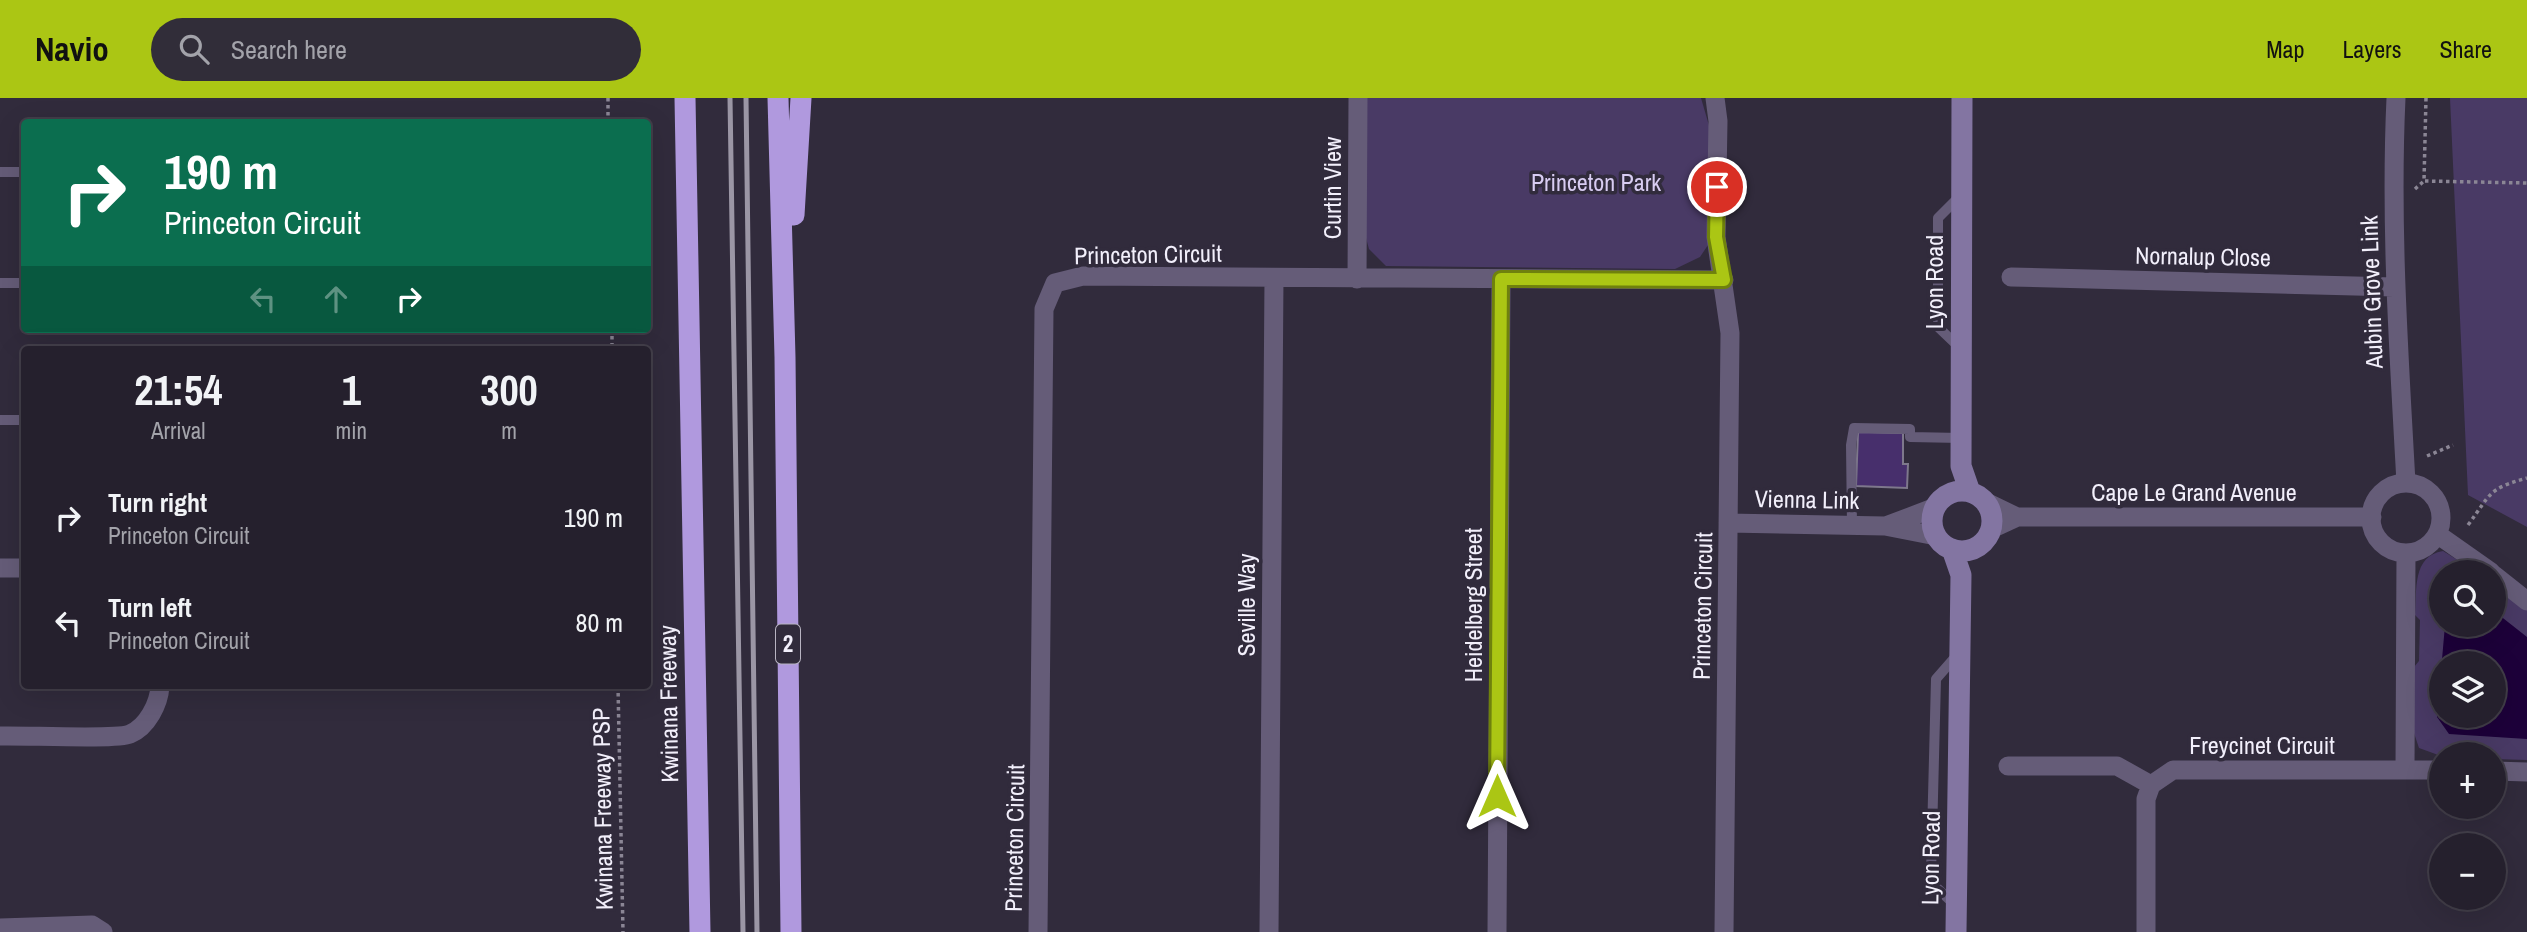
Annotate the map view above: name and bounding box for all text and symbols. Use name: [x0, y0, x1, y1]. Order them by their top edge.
search box: [151, 18, 641, 81]
text: Navio: [35, 27, 109, 71]
icon: search: [175, 30, 213, 68]
text: Search here: [231, 32, 347, 67]
text: Map: [2266, 33, 2304, 65]
text: Layers: [2342, 33, 2401, 65]
text: Share: [2439, 33, 2492, 65]
street label: Curtin View: [1316, 136, 1348, 239]
text: 190 m: [164, 138, 278, 204]
icon: right: [49, 147, 140, 238]
pin: [1687, 157, 1747, 217]
park label: Princeton Park: [1531, 166, 1661, 198]
icon: arrive: [1698, 168, 1736, 206]
text: Princeton Circuit: [164, 201, 361, 244]
street label: Aubin Grove Link: [2352, 215, 2390, 370]
street label: Lyon Road: [1918, 235, 1950, 329]
street label: Princeton Circuit: [1074, 237, 1223, 271]
street label: Nornalup Close: [2135, 239, 2271, 273]
icon: left: [244, 280, 282, 318]
icon: ahead: [317, 280, 355, 318]
icon: right: [390, 280, 428, 318]
text: 21:54: [134, 362, 222, 418]
text: 1: [342, 362, 361, 418]
text: 300: [480, 362, 538, 418]
text: Arrival: [151, 415, 206, 446]
text: min: [336, 415, 367, 446]
text: m: [501, 415, 517, 446]
street label: Cape Le Grand Avenue: [2091, 476, 2297, 508]
street label: Vienna Link: [1754, 482, 1860, 516]
text: Turn right: [108, 485, 207, 520]
icon: right: [49, 499, 87, 537]
text: 190 m: [564, 500, 623, 535]
text: Princeton Circuit: [108, 520, 250, 551]
street label: Heidelberg Street: [1457, 527, 1489, 682]
street label: Princeton Circuit: [1685, 531, 1719, 680]
street label: Seville Way: [1230, 553, 1262, 657]
map controls: [2429, 560, 2506, 910]
button: search: [2429, 560, 2506, 637]
text: Turn left: [108, 590, 192, 625]
icon: left: [49, 604, 87, 642]
text: 80 m: [576, 605, 623, 640]
road number: 2: [776, 624, 800, 664]
text: Princeton Circuit: [108, 625, 250, 656]
street label: Kwinana Freeway: [651, 625, 685, 783]
button: layers: [2429, 651, 2506, 728]
street label: Kwinana Freeway PSP: [584, 708, 620, 910]
street label: Freycinet Circuit: [2189, 729, 2335, 761]
button: +: [2429, 742, 2506, 819]
position arrow: [1460, 759, 1534, 833]
street label: Princeton Circuit: [997, 763, 1031, 912]
street label: Lyon Road: [1913, 810, 1947, 905]
button: −: [2429, 833, 2506, 910]

